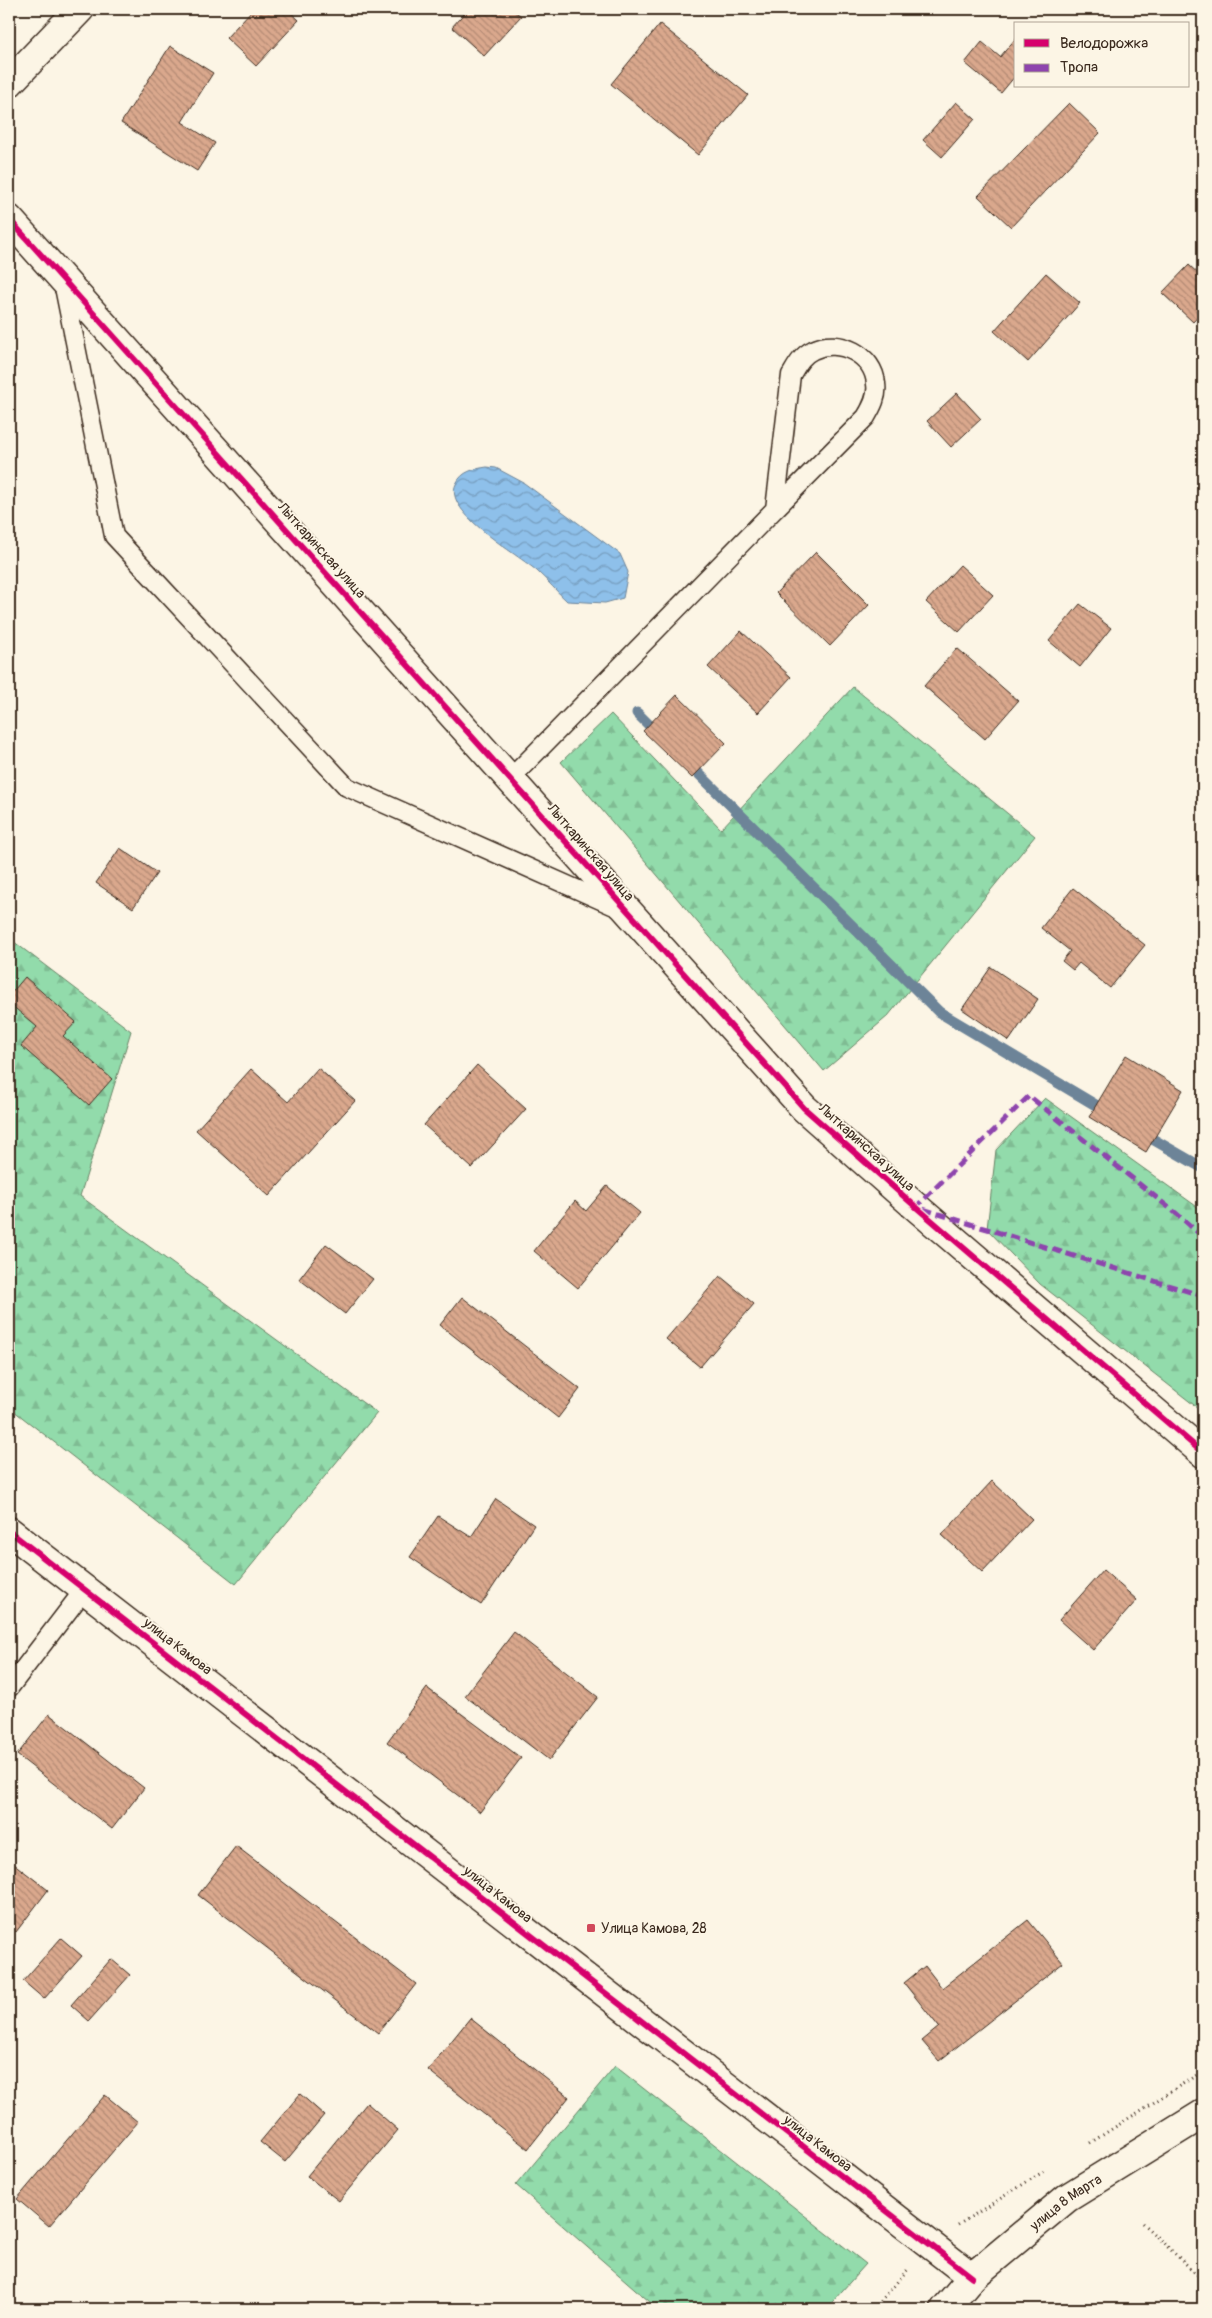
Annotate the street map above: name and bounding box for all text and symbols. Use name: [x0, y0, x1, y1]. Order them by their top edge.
legend: [1014, 22, 1190, 88]
text: Велодорожка: [1060, 34, 1148, 53]
text: Тропа: [1060, 58, 1098, 77]
street label: Лыткаринская улица: [273, 498, 369, 602]
street label: Лыткаринская улица: [543, 799, 637, 904]
street label: Лыткаринская улица: [814, 1099, 918, 1195]
street label: улица Камова: [139, 1614, 215, 1679]
street label: улица Камова: [459, 1862, 535, 1927]
place label: Улица Камова, 28: [601, 1920, 707, 1937]
marker: Улица Камова, 28: [585, 1922, 597, 1934]
street label: улица Камова: [779, 2111, 855, 2176]
street label: улица 8 Марта: [1026, 2171, 1105, 2235]

